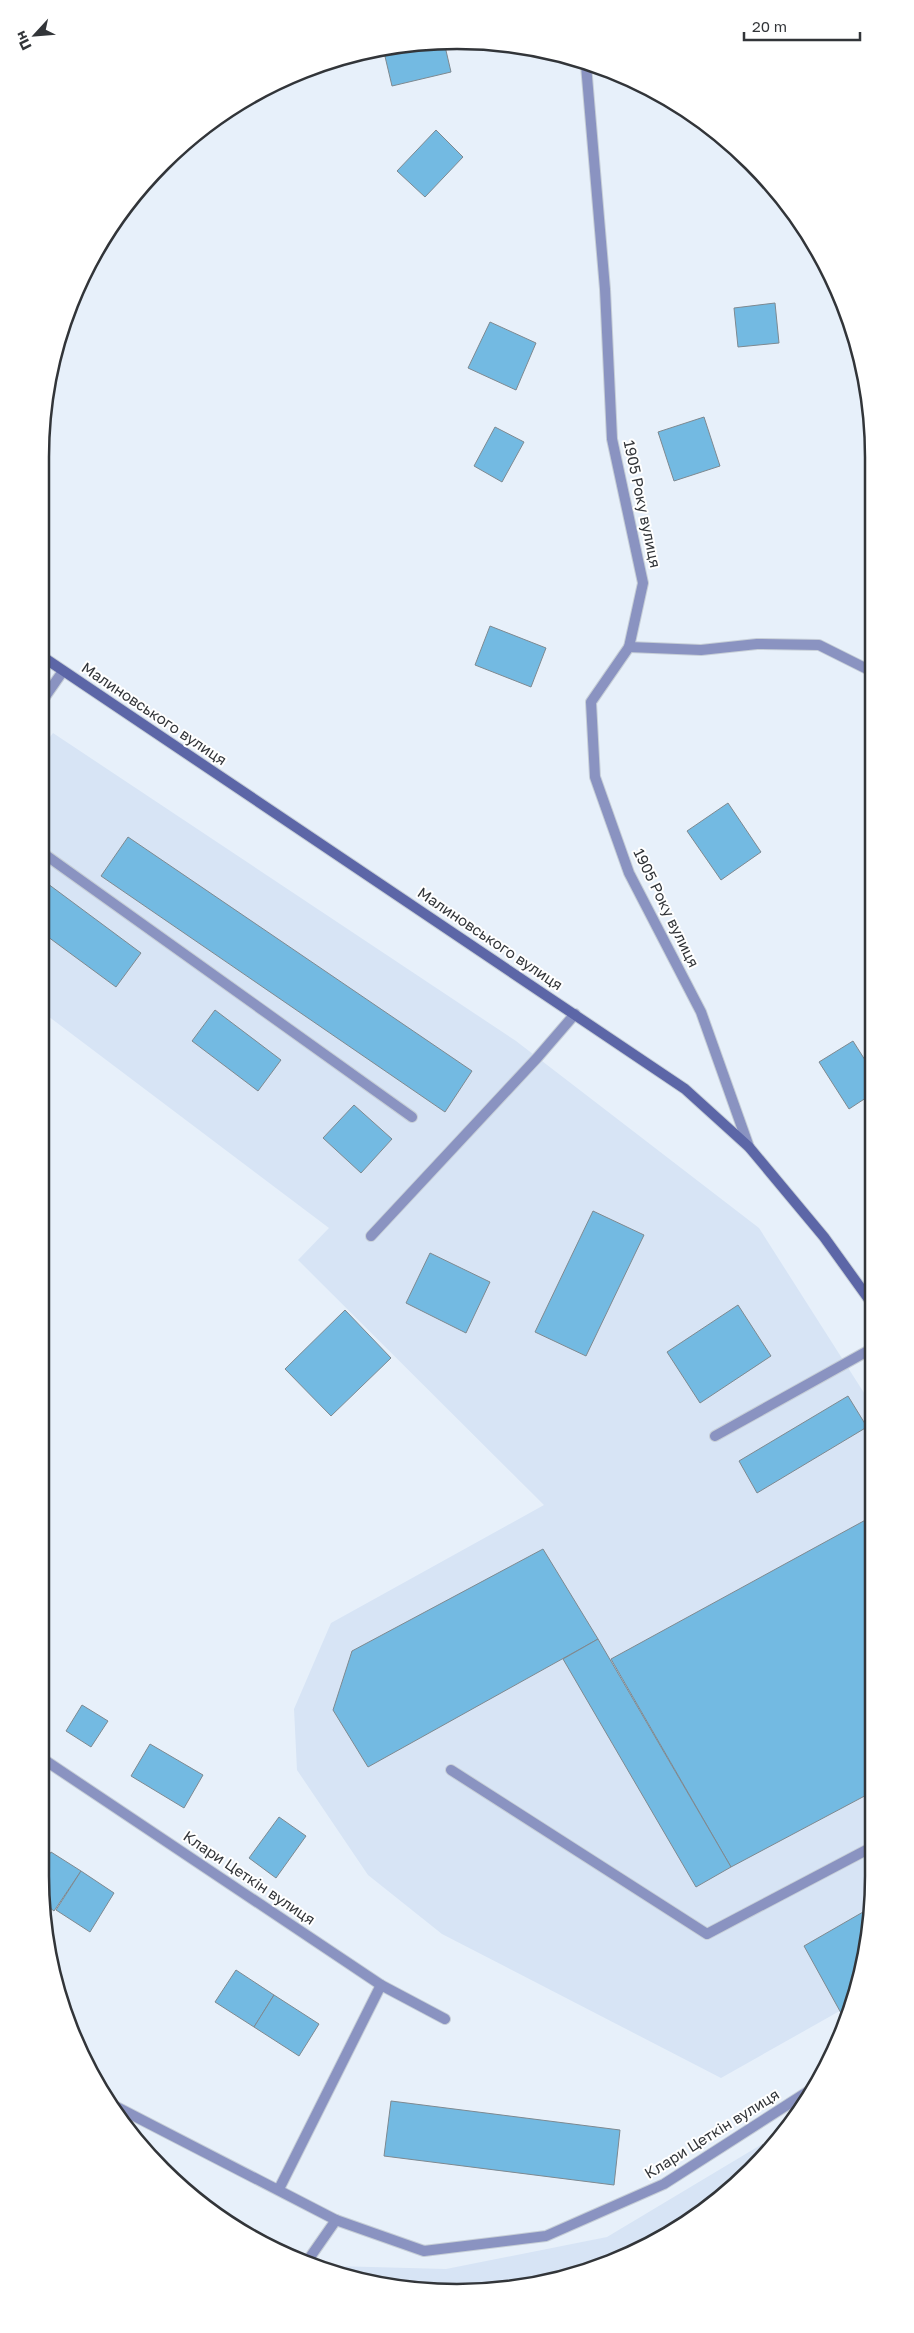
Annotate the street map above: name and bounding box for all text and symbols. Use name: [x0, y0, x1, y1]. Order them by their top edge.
north arrow: [10, 10, 60, 60]
scale bar: [744, 10, 860, 42]
text: 20 m: [752, 17, 787, 35]
text: Пн: [11, 29, 35, 53]
street label: 1905 Року вулиця: [621, 438, 665, 569]
street label: Малиновського вулиця: [79, 658, 230, 768]
street label: 1905 Року вулиця: [630, 845, 703, 970]
street label: Малиновського вулиця: [415, 883, 566, 993]
street label: Клари Цеткін вулиця: [180, 1826, 319, 1928]
street label: Клари Цеткін вулиця: [641, 2084, 782, 2182]

